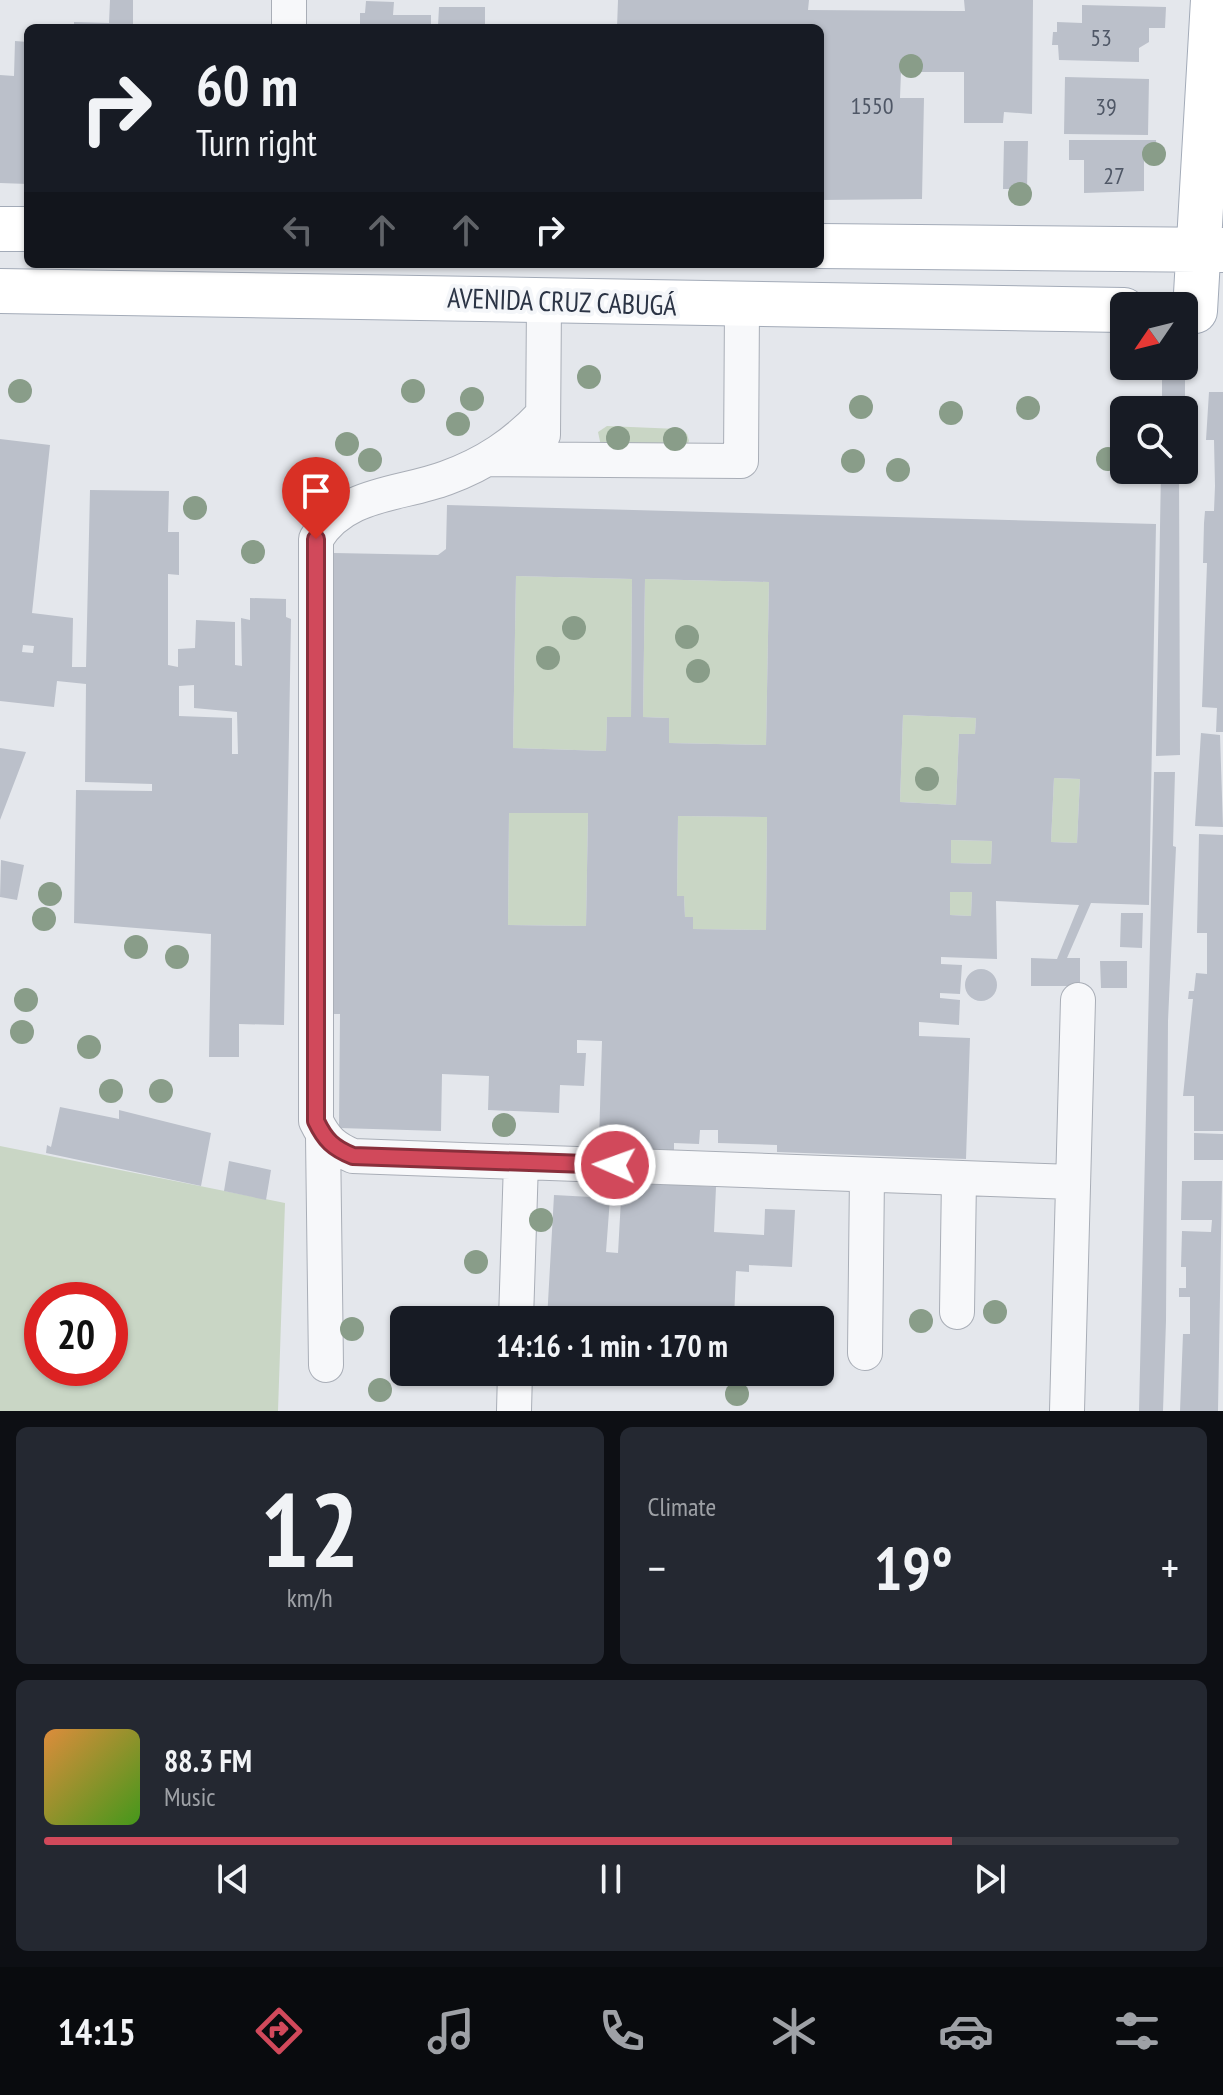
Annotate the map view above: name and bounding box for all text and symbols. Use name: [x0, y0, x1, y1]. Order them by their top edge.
house number: 53: [1090, 22, 1112, 53]
text: 60 m: [196, 49, 298, 121]
icon: right: [64, 56, 168, 160]
house number: 1550: [850, 90, 894, 121]
house number: 39: [1095, 91, 1117, 122]
text: Turn right: [196, 119, 317, 166]
house number: 27: [1103, 160, 1125, 191]
icon: left: [276, 208, 320, 252]
icon: ahead: [360, 208, 404, 252]
icon: ahead: [444, 208, 488, 252]
icon: right: [528, 208, 572, 252]
street label: AVENIDA CRUZ CABUGÁ: [447, 279, 678, 324]
north arrow: [1110, 292, 1198, 380]
map controls: [1110, 292, 1198, 484]
button: search: [1110, 396, 1198, 484]
pin: [282, 457, 350, 539]
icon: arrive: [294, 469, 338, 513]
position arrow: [573, 1123, 657, 1207]
speed limit sign: 20: [24, 1282, 128, 1386]
text: 14:16 · 1 min · 170 m: [496, 1326, 728, 1365]
text: 12: [260, 1461, 359, 1596]
text: Climate: [648, 1490, 716, 1523]
text: 19°: [874, 1529, 953, 1607]
text: −: [648, 1539, 666, 1596]
text: +: [1161, 1539, 1179, 1596]
text: km/h: [287, 1581, 333, 1614]
text: 88.3 FM: [164, 1741, 252, 1780]
text: Music: [164, 1780, 216, 1813]
icon: previous: [211, 1857, 255, 1901]
icon: pause: [589, 1857, 633, 1901]
icon: next: [968, 1857, 1012, 1901]
icon: directions: [251, 2003, 307, 2059]
icon: music: [423, 2003, 479, 2059]
icon: phone: [594, 2003, 650, 2059]
icon: climate: [766, 2003, 822, 2059]
icon: car: [938, 2003, 994, 2059]
icon: filters: [1109, 2003, 1165, 2059]
text: 14:15: [58, 2008, 136, 2055]

